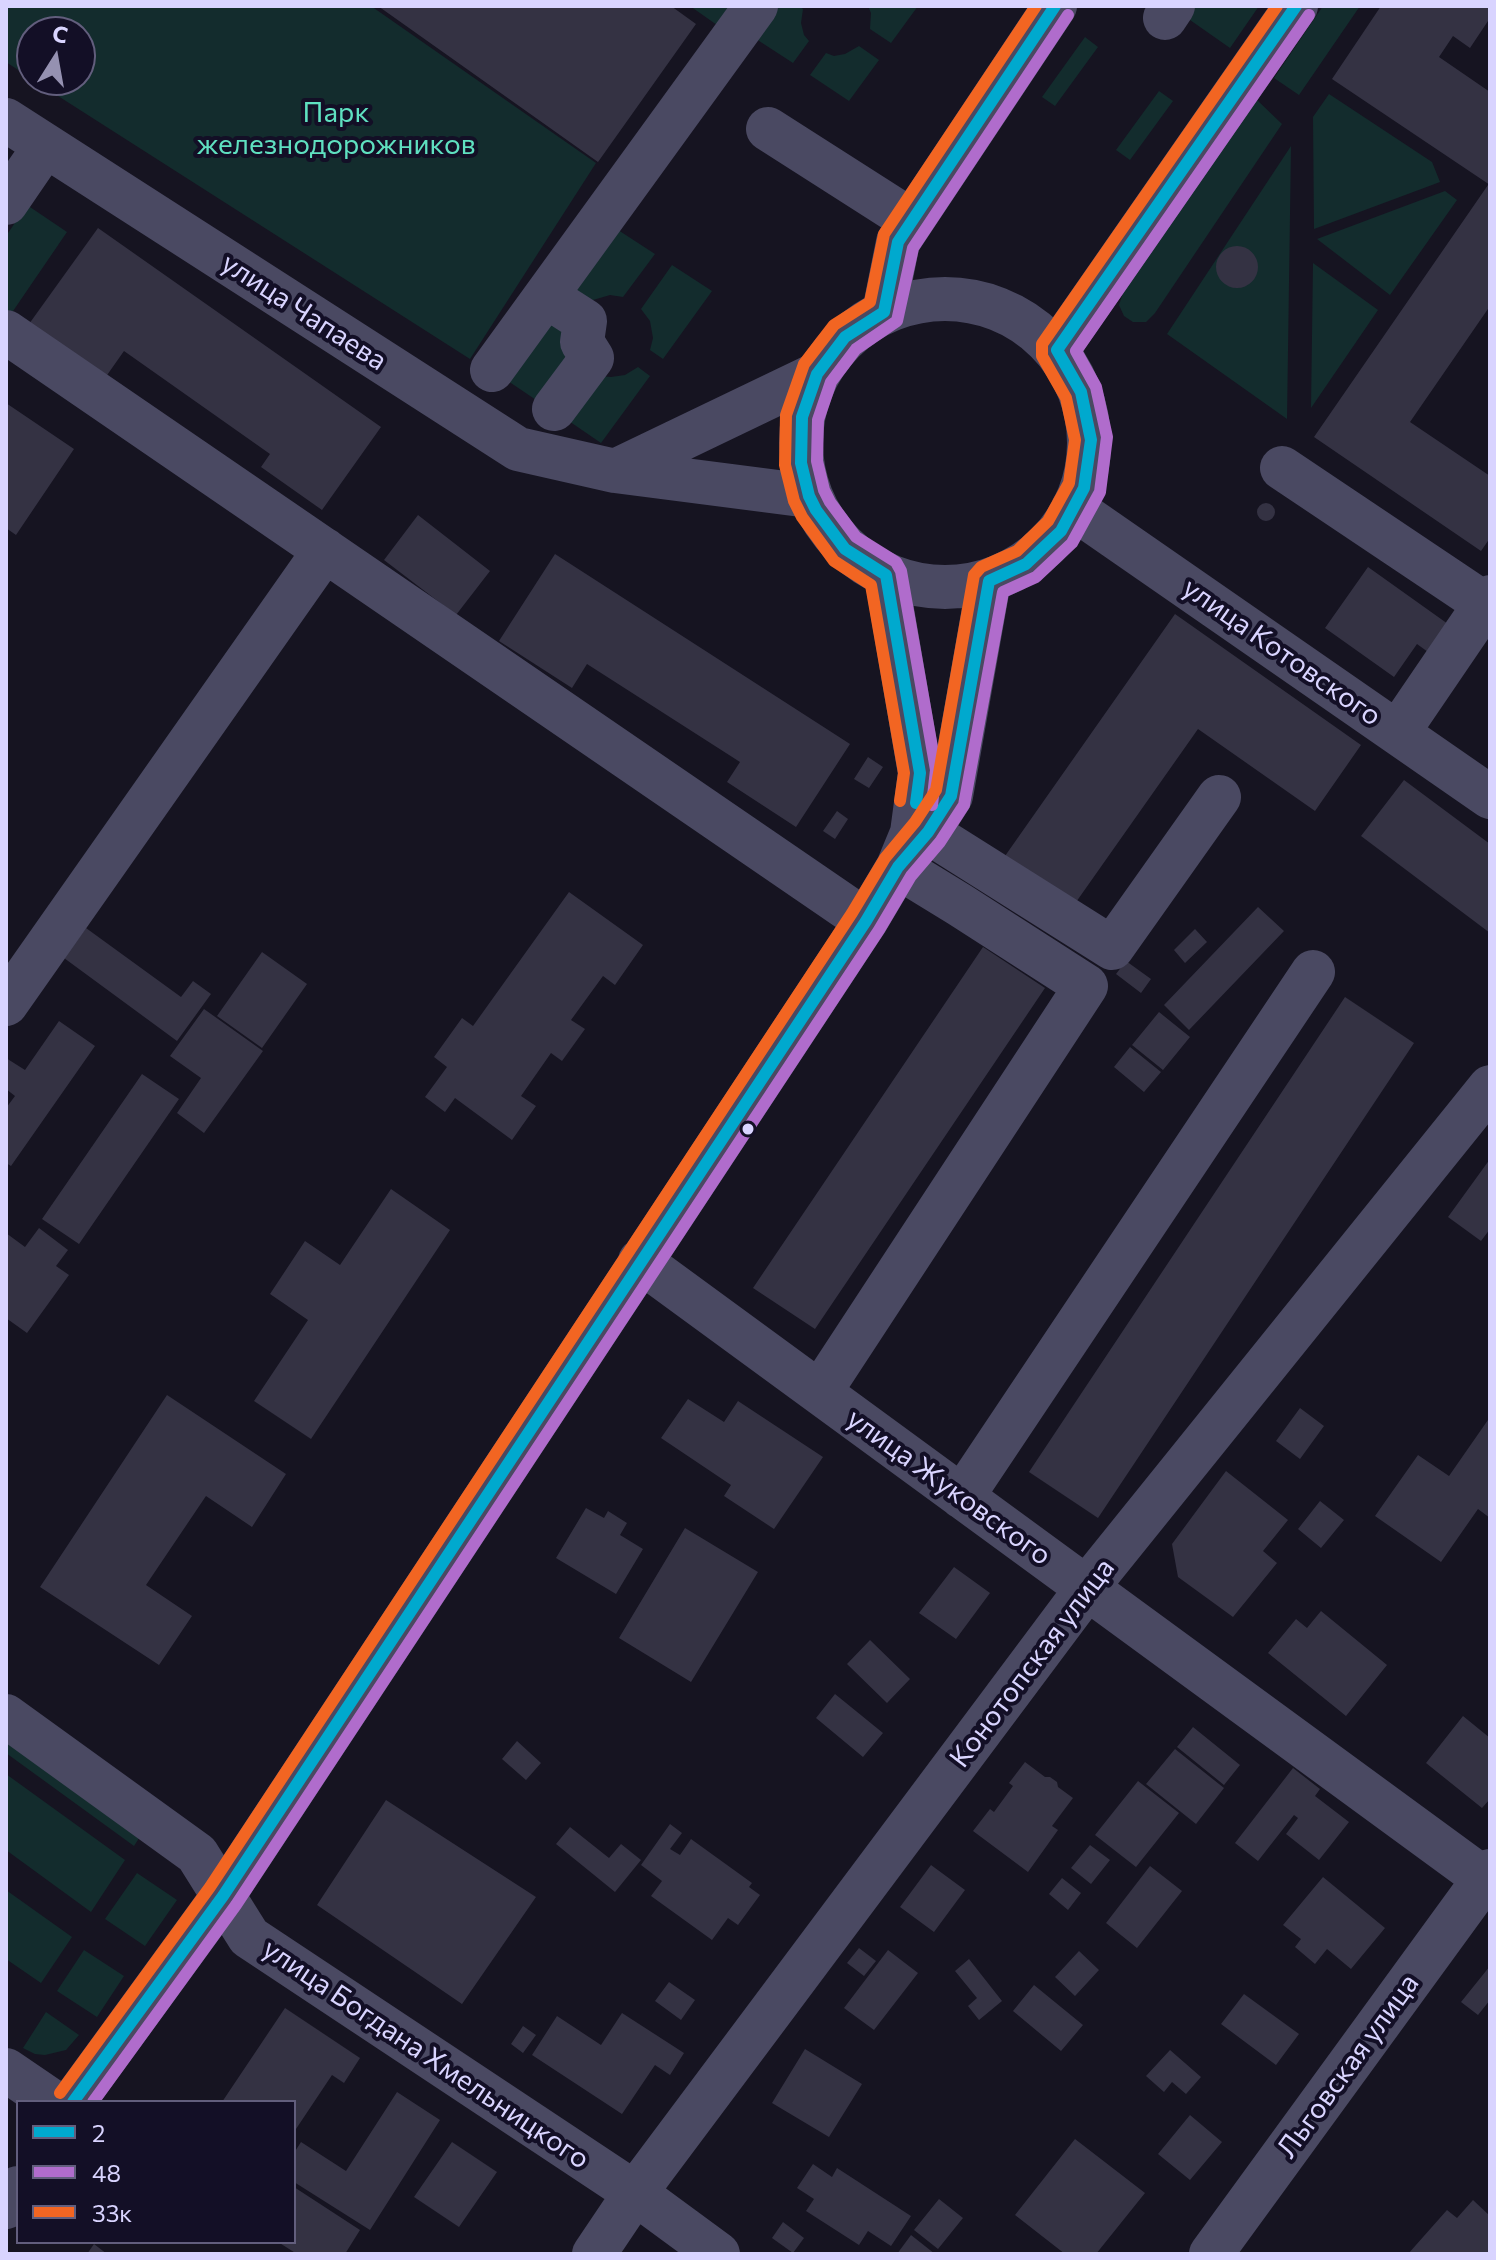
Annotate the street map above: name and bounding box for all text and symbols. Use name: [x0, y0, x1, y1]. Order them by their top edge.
north arrow: [16, 16, 96, 96]
text: С: [50, 19, 70, 49]
park label: Парк железнодорожников: [196, 96, 476, 162]
street label: улица Чапаева: [215, 246, 393, 378]
street label: улица Котовского: [1176, 571, 1388, 733]
unlabelled marker: [740, 1121, 756, 1137]
street label: улица Жуковского: [840, 1402, 1058, 1572]
street label: Конотопская улица: [943, 1552, 1121, 1774]
street label: улица Богдана Хмельницкого: [256, 1932, 596, 2176]
street label: Льговская улица: [1270, 1968, 1426, 2164]
legend: [16, 2100, 296, 2244]
text: 2: [92, 2118, 105, 2147]
text: 48: [92, 2158, 121, 2187]
text: 33к: [92, 2198, 132, 2227]

